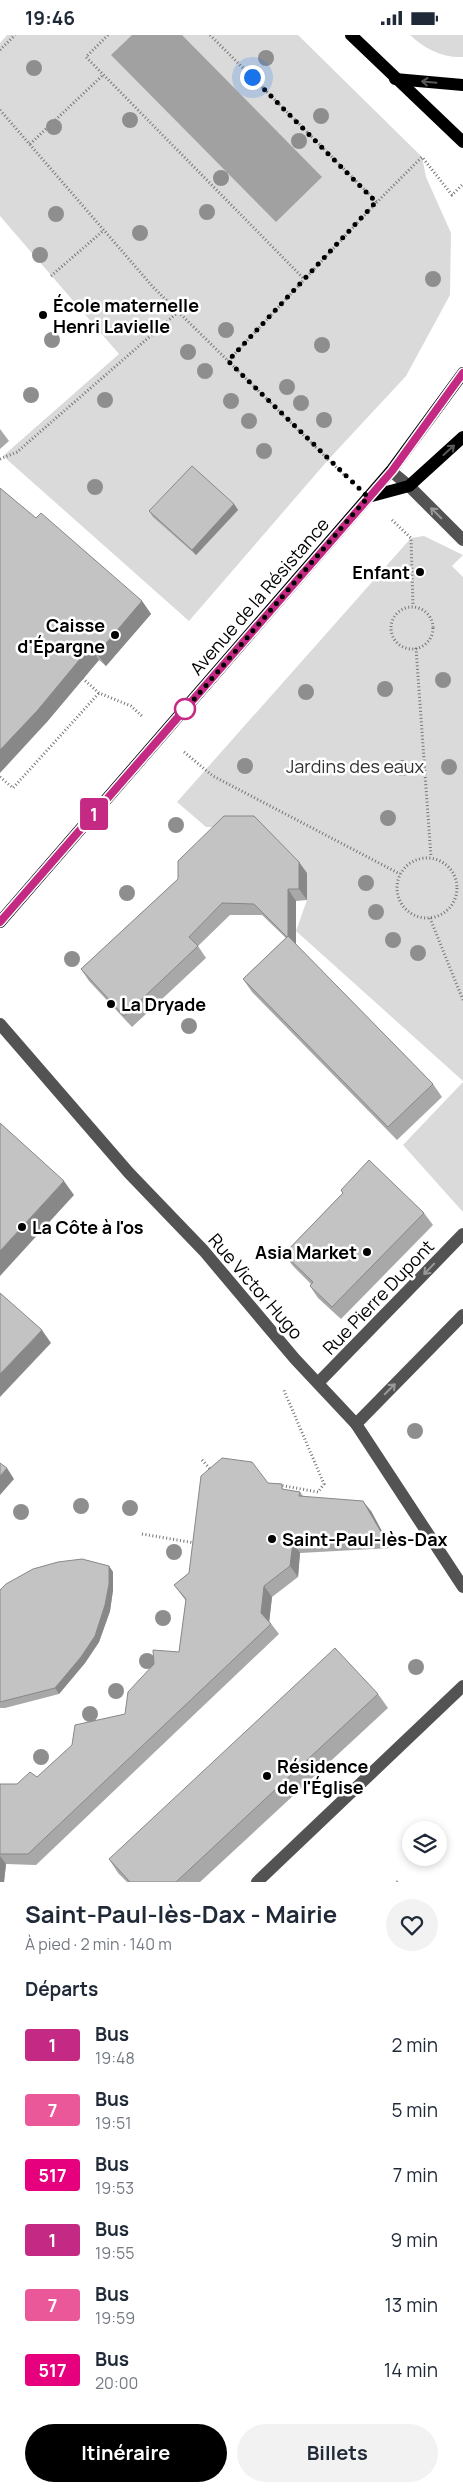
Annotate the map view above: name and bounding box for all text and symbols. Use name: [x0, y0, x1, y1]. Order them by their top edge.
text: 19:46: [25, 5, 75, 31]
your location: [240, 65, 265, 90]
one-way arrow: [421, 77, 437, 87]
place label: École maternelle Henri Lavielle: [53, 293, 199, 338]
marker: École maternelle Henri Lavielle: [37, 309, 49, 321]
one-way arrow: [443, 444, 456, 456]
one-way arrow: [430, 507, 442, 519]
street label: Avenue de la Résistance: [184, 512, 334, 680]
place label: Enfant: [352, 560, 410, 584]
marker: Enfant: [414, 566, 426, 578]
place label: Caisse d'Épargne: [17, 613, 105, 658]
marker: Caisse d'Épargne: [109, 629, 121, 641]
unlabelled marker: [174, 698, 196, 720]
park label: Jardins des eaux: [286, 754, 425, 778]
line badge: 1: [78, 798, 110, 830]
text: 1: [90, 802, 98, 826]
place label: La Dryade: [121, 992, 206, 1016]
marker: La Dryade: [105, 998, 117, 1010]
place label: La Côte à l'os: [32, 1215, 144, 1239]
marker: La Côte à l'os: [16, 1221, 28, 1233]
street label: Rue Victor Hugo: [203, 1228, 309, 1344]
street label: Rue Pierre Dupont: [317, 1234, 439, 1360]
place label: Asia Market: [255, 1240, 357, 1264]
marker: Asia Market: [361, 1246, 373, 1258]
one-way arrow: [423, 1263, 435, 1276]
one-way arrow: [384, 1383, 397, 1395]
place label: Saint-Paul-lès-Dax: [282, 1527, 448, 1551]
marker: Saint-Paul-lès-Dax: [266, 1533, 278, 1545]
place label: Résidence de l'Église: [277, 1754, 368, 1799]
marker: Résidence de l'Église: [261, 1770, 273, 1782]
map controls: [402, 1821, 447, 1866]
button: layers: [402, 1821, 447, 1866]
text: Saint-Paul-lès-Dax - Mairie: [25, 1897, 337, 1930]
button: heart: [386, 1899, 438, 1951]
text: À pied · 2 min · 140 m: [25, 1933, 172, 1955]
text: Départs: [25, 1976, 98, 2002]
text: Bus: [95, 2021, 129, 2047]
text: 2 min: [392, 2032, 438, 2058]
text: 1: [49, 2033, 56, 2057]
text: 19:48: [95, 2047, 135, 2069]
text: Bus: [95, 2086, 129, 2112]
text: 5 min: [391, 2097, 438, 2123]
text: 7: [48, 2098, 57, 2122]
text: 19:51: [95, 2112, 131, 2134]
text: Bus: [95, 2151, 129, 2177]
text: 7 min: [393, 2162, 438, 2188]
text: 517: [38, 2163, 67, 2187]
text: 19:53: [95, 2177, 134, 2199]
text: Bus: [95, 2216, 129, 2242]
text: 9 min: [391, 2227, 438, 2253]
text: 1: [49, 2228, 56, 2252]
text: 19:55: [95, 2242, 134, 2264]
text: Bus: [95, 2281, 129, 2307]
text: 13 min: [384, 2292, 438, 2318]
text: 7: [48, 2293, 57, 2317]
text: 19:59: [95, 2307, 135, 2329]
text: Bus: [95, 2346, 129, 2372]
text: 14 min: [384, 2357, 438, 2383]
text: 517: [38, 2358, 67, 2382]
text: 20:00: [95, 2372, 138, 2394]
button: Itinéraire: [25, 2424, 227, 2482]
button: Billets: [237, 2424, 438, 2482]

